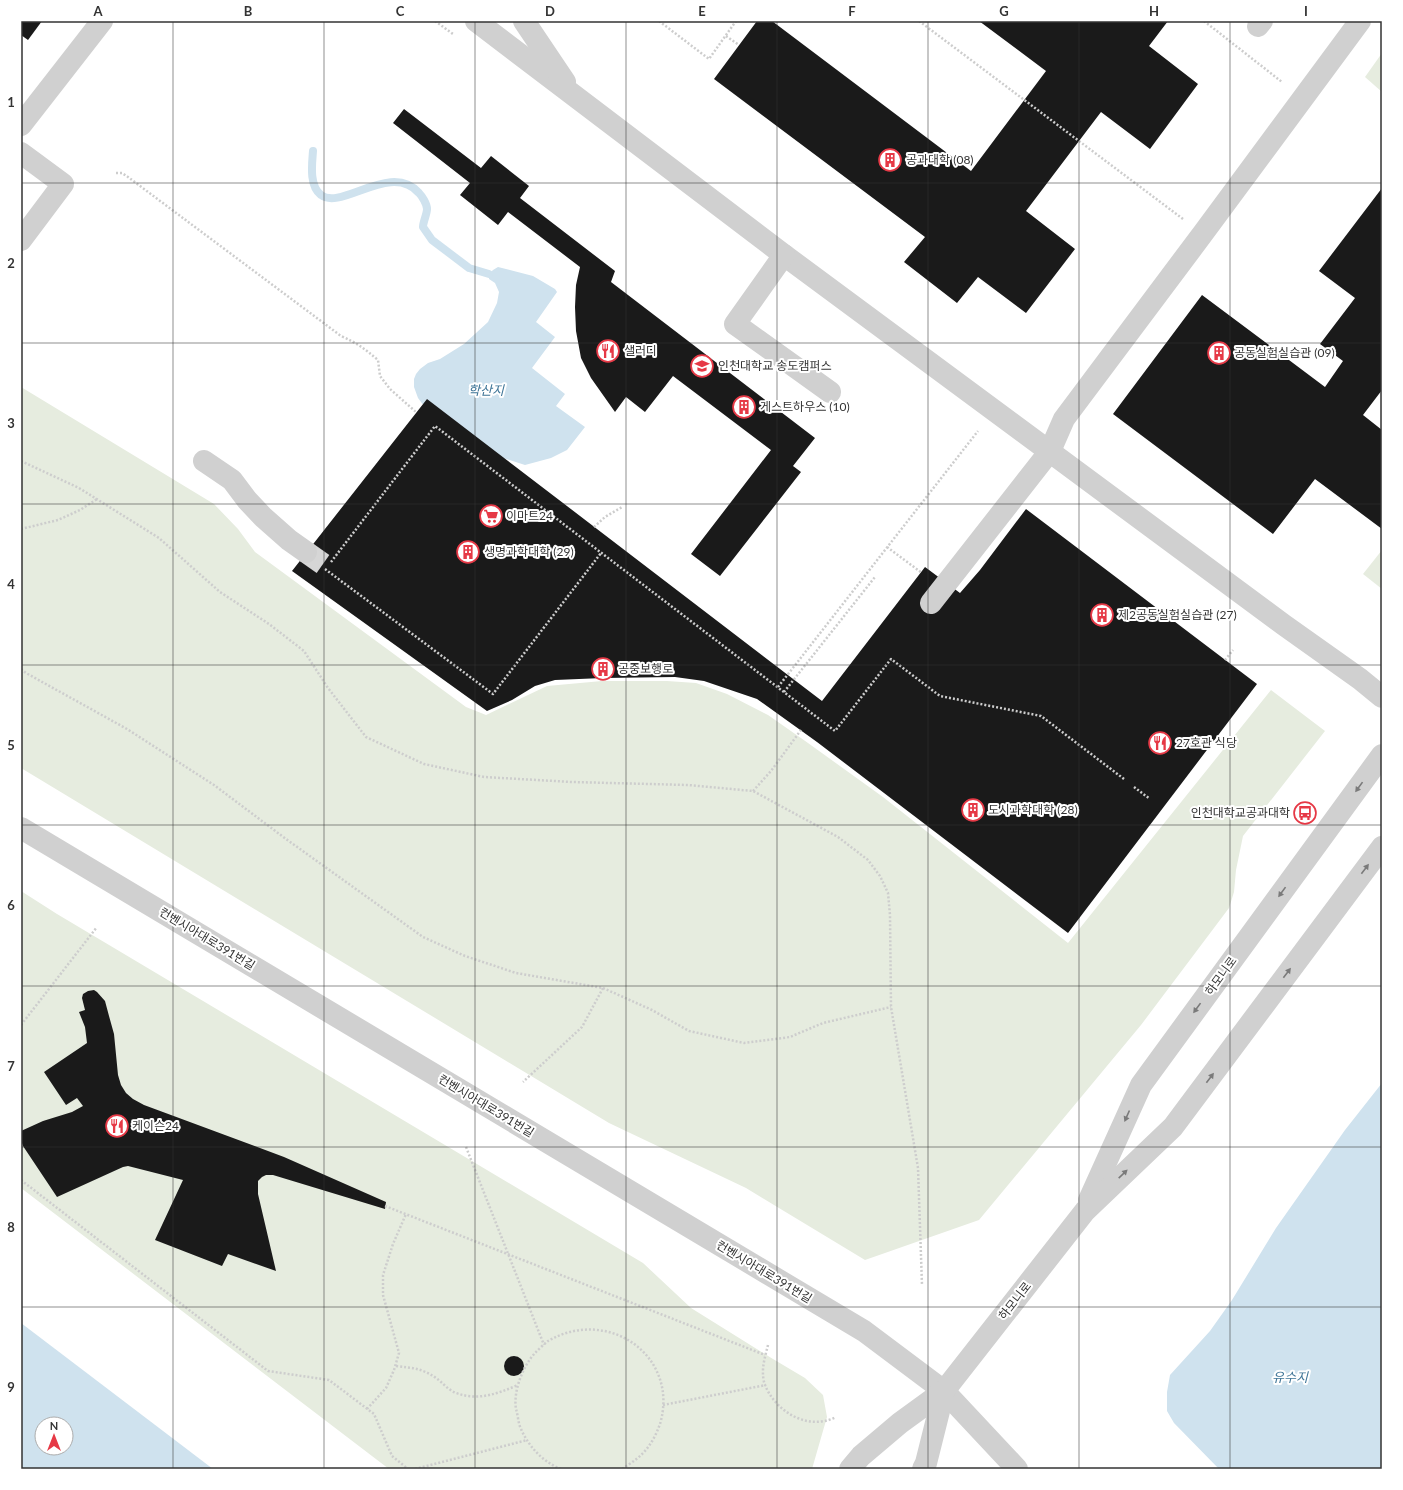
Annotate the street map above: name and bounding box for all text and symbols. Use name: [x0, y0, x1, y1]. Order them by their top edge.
text: A: [92, 3, 103, 19]
text: B: [244, 3, 253, 19]
text: C: [396, 3, 405, 19]
text: D: [545, 3, 555, 19]
text: E: [698, 3, 706, 19]
text: F: [848, 3, 856, 19]
text: G: [999, 3, 1009, 19]
text: H: [1149, 3, 1159, 19]
text: I: [1304, 3, 1308, 19]
text: 1: [7, 94, 15, 110]
building icon: 공과대학 (08): [877, 147, 903, 173]
place label: 공과대학 (08): [906, 152, 974, 167]
text: 2: [7, 255, 15, 271]
restaurant icon: 샐러디: [595, 338, 621, 364]
building icon: 공동실험실습관 (09): [1206, 340, 1232, 366]
place label: 샐러디: [624, 343, 657, 358]
place label: 공동실험실습관 (09): [1234, 345, 1335, 360]
school or university icon: 인천대학교 송도캠퍼스: [689, 353, 715, 379]
place label: 인천대학교 송도캠퍼스: [718, 358, 831, 373]
water label: 학산지: [468, 382, 505, 398]
building icon: 게스트하우스 (10): [731, 394, 757, 420]
place label: 게스트하우스 (10): [760, 399, 850, 414]
text: 3: [7, 415, 15, 431]
supermarket icon: 이마트24: [478, 503, 504, 529]
place label: 이마트24: [506, 508, 553, 523]
building icon: 생명과학대학 (29): [455, 539, 481, 565]
place label: 생명과학대학 (29): [484, 544, 574, 559]
text: 4: [7, 576, 15, 592]
building icon: 제2공동실험실습관 (27): [1089, 602, 1115, 628]
place label: 제2공동실험실습관 (27): [1118, 607, 1237, 622]
building icon: 공중보행로: [590, 656, 616, 682]
place label: 공중보행로: [618, 661, 673, 676]
restaurant icon: 27호관 식당: [1147, 730, 1173, 756]
place label: 27호관 식당: [1176, 735, 1237, 750]
text: 5: [7, 737, 15, 753]
one-way arrow: [1355, 781, 1363, 792]
building icon: 도시과학대학 (28): [960, 797, 986, 823]
bus stop icon: 인천대학교공과대학: [1292, 800, 1318, 826]
place label: 도시과학대학 (28): [988, 802, 1078, 817]
place label: 인천대학교공과대학: [1191, 805, 1290, 820]
one-way arrow: [1361, 864, 1369, 875]
one-way arrow: [1278, 886, 1286, 897]
text: 6: [7, 897, 15, 913]
street label: 컨벤시아대로391번길: [157, 904, 258, 973]
street label: 하모니로: [1202, 953, 1240, 998]
one-way arrow: [1283, 968, 1292, 979]
one-way arrow: [1193, 1003, 1201, 1013]
text: 7: [7, 1058, 15, 1074]
street label: 컨벤시아대로391번길: [436, 1071, 537, 1140]
one-way arrow: [1205, 1072, 1214, 1083]
one-way arrow: [1123, 1111, 1129, 1123]
restaurant icon: 케이슨24: [104, 1113, 130, 1139]
place label: 케이슨24: [132, 1118, 179, 1133]
one-way arrow: [1118, 1169, 1128, 1179]
text: 8: [7, 1219, 15, 1235]
street label: 컨벤시아대로391번길: [714, 1237, 815, 1306]
street label: 하모니로: [995, 1279, 1034, 1323]
water label: 유수지: [1272, 1369, 1309, 1385]
text: 9: [7, 1379, 15, 1395]
north arrow: [34, 1416, 74, 1456]
text: N: [50, 1419, 58, 1432]

